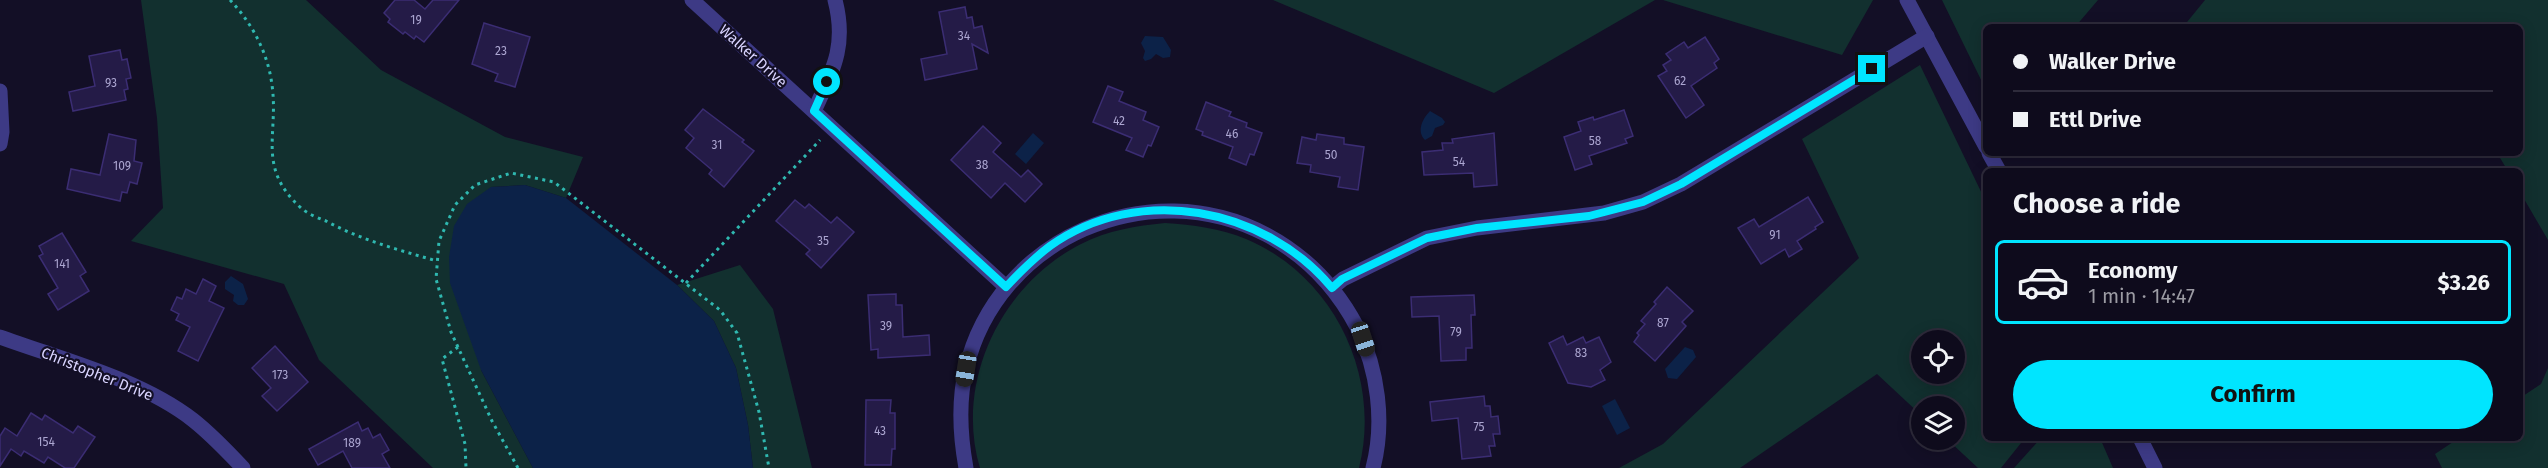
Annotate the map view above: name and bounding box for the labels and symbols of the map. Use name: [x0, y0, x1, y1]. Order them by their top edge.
house number: 19: [410, 13, 422, 27]
street label: Walker Drive: [715, 21, 791, 91]
house number: 34: [958, 29, 971, 43]
house number: 23: [495, 44, 507, 58]
route end: [1858, 55, 1885, 82]
route start: [813, 68, 840, 95]
house number: 62: [1674, 74, 1686, 88]
house number: 93: [105, 76, 117, 90]
house number: 42: [1113, 114, 1125, 128]
house number: 46: [1226, 127, 1238, 141]
house number: 58: [1589, 134, 1602, 148]
house number: 31: [712, 138, 722, 152]
house number: 50: [1325, 148, 1338, 162]
house number: 54: [1453, 155, 1466, 169]
house number: 38: [976, 158, 989, 172]
house number: 109: [113, 159, 131, 173]
house number: 91: [1769, 228, 1781, 242]
house number: 35: [817, 234, 829, 248]
house number: 141: [54, 257, 70, 271]
house number: 87: [1657, 316, 1669, 330]
house number: 39: [880, 319, 892, 333]
car: [1349, 319, 1377, 359]
house number: 79: [1450, 325, 1462, 339]
street label: Christopher Drive: [39, 343, 155, 405]
house number: 83: [1575, 346, 1587, 360]
car: [954, 350, 978, 388]
house number: 173: [272, 368, 288, 382]
house number: 75: [1473, 420, 1485, 434]
house number: 43: [874, 424, 886, 438]
house number: 154: [37, 435, 55, 449]
house number: 189: [343, 436, 361, 450]

